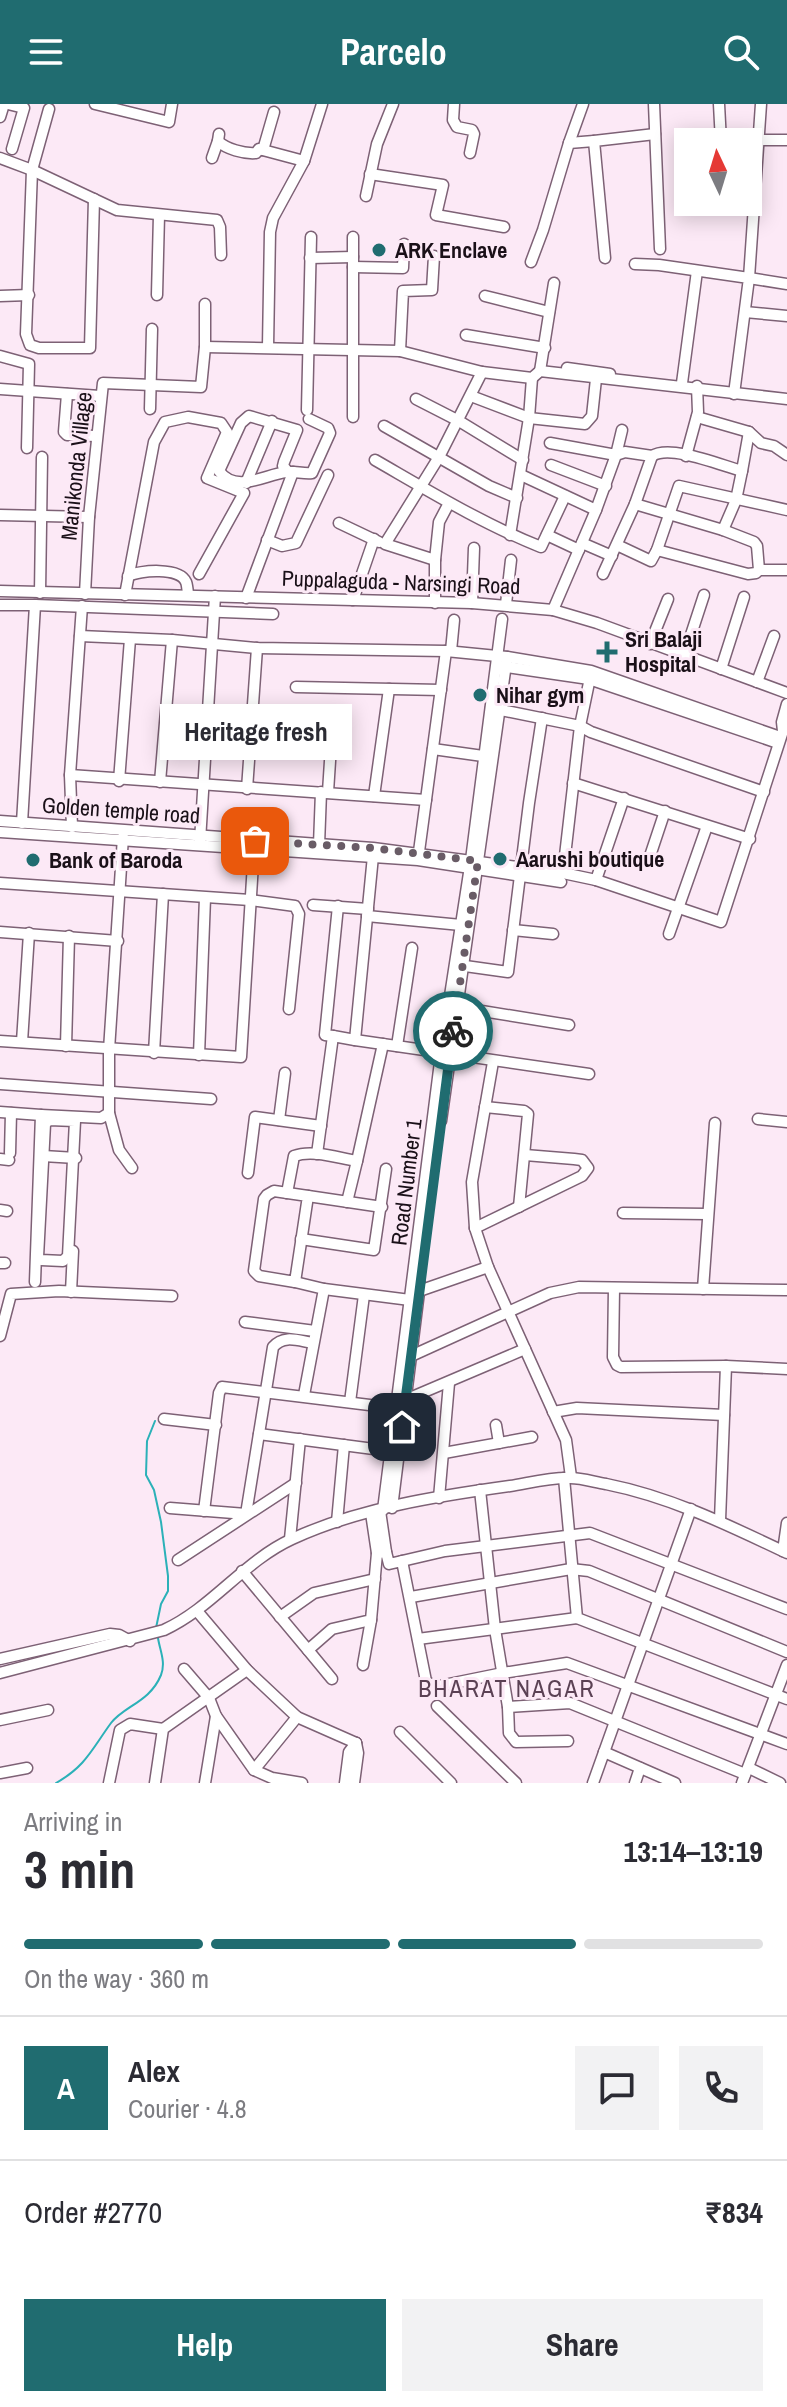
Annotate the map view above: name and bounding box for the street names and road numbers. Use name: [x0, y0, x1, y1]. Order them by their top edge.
street label: Manikonda Village: [53, 390, 99, 542]
street label: Puppalaguda - Narsingi Road: [281, 563, 521, 601]
street label: Golden temple road: [41, 790, 201, 830]
street label: Road Number 1: [383, 1117, 429, 1247]

